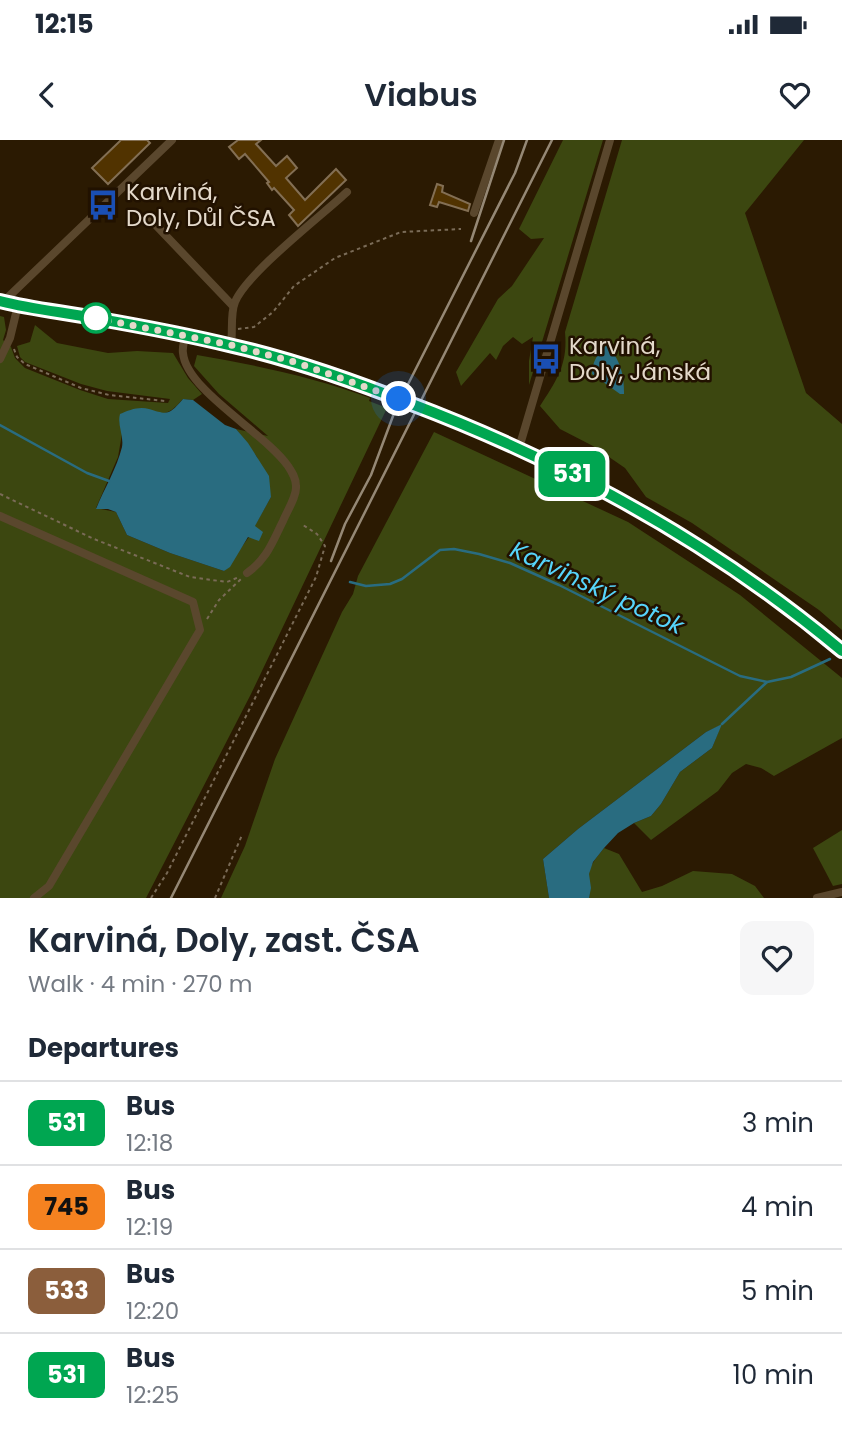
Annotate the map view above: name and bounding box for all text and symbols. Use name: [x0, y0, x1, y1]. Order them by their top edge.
text: 12:15: [35, 6, 94, 42]
text: Viabus: [364, 72, 478, 117]
icon: back: [28, 76, 66, 114]
icon: heart: [776, 76, 814, 114]
place label: Karviná, Doly, Důl ČSA: [126, 176, 276, 234]
bus stop icon: Karviná, Doly, Důl ČSA: [86, 188, 120, 222]
unlabelled marker: [81, 303, 111, 333]
place label: Karviná, Doly, Jánská: [569, 330, 711, 388]
bus stop icon: Karviná, Doly, Jánská: [529, 342, 563, 376]
your location: [381, 381, 416, 416]
line badge: 531: [532, 451, 612, 497]
text: 531: [552, 457, 592, 490]
water label: Karvinský potok: [505, 533, 691, 643]
text: Karviná, Doly, zast. ČSA: [28, 917, 420, 964]
button: heart: [740, 921, 814, 995]
text: Walk · 4 min · 270 m: [28, 968, 253, 1000]
text: Departures: [28, 1030, 179, 1066]
text: Bus: [126, 1088, 175, 1124]
text: 3 min: [742, 1105, 814, 1141]
text: 531: [47, 1106, 86, 1139]
text: 12:18: [126, 1127, 173, 1159]
text: Bus: [126, 1172, 175, 1208]
text: 4 min: [741, 1189, 814, 1225]
text: 745: [44, 1190, 89, 1223]
text: 12:19: [126, 1211, 173, 1243]
text: Bus: [126, 1256, 175, 1292]
text: 5 min: [741, 1273, 814, 1309]
text: 533: [44, 1274, 89, 1307]
text: 12:20: [126, 1295, 179, 1327]
text: Bus: [126, 1340, 175, 1376]
text: 10 min: [733, 1357, 814, 1393]
text: 531: [47, 1358, 86, 1391]
text: 12:25: [126, 1379, 179, 1411]

